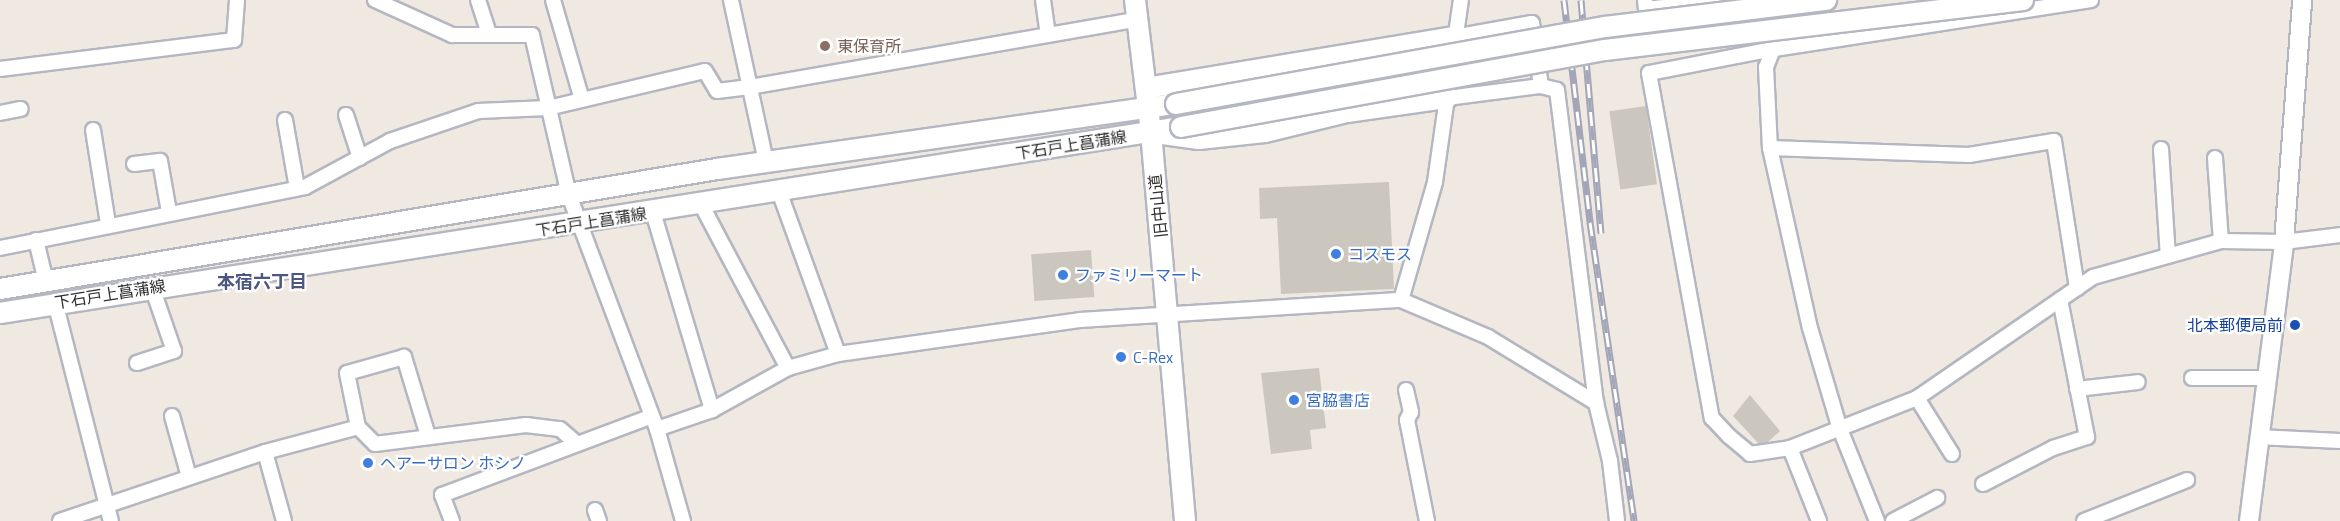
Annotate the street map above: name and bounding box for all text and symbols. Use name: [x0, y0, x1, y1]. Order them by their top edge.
place label: 東保育所: [837, 36, 901, 56]
marker: 東保育所: [818, 39, 832, 53]
street label: 下石戸上菖蒲線: [1014, 127, 1128, 163]
street label: 旧中山道: [1145, 173, 1171, 239]
street label: 下石戸上菖蒲線: [534, 204, 648, 240]
place label: コスモス: [1348, 244, 1412, 264]
marker: コスモス: [1329, 247, 1343, 261]
place label: ファミリーマート: [1075, 265, 1203, 285]
marker: ファミリーマート: [1056, 268, 1070, 282]
district label: 本宿六丁目: [217, 271, 307, 293]
street label: 下石戸上菖蒲線: [53, 276, 167, 312]
place label: 北本郵便局前: [2187, 315, 2283, 335]
marker: 北本郵便局前: [2288, 318, 2302, 332]
place label: C-Rex: [1133, 347, 1173, 367]
marker: C-Rex: [1114, 350, 1128, 364]
place label: 宮脇書店: [1306, 390, 1370, 410]
marker: 宮脇書店: [1287, 393, 1301, 407]
place label: ヘアーサロン ホシノ: [380, 453, 527, 473]
marker: ヘアーサロン ホシノ: [361, 456, 375, 470]

